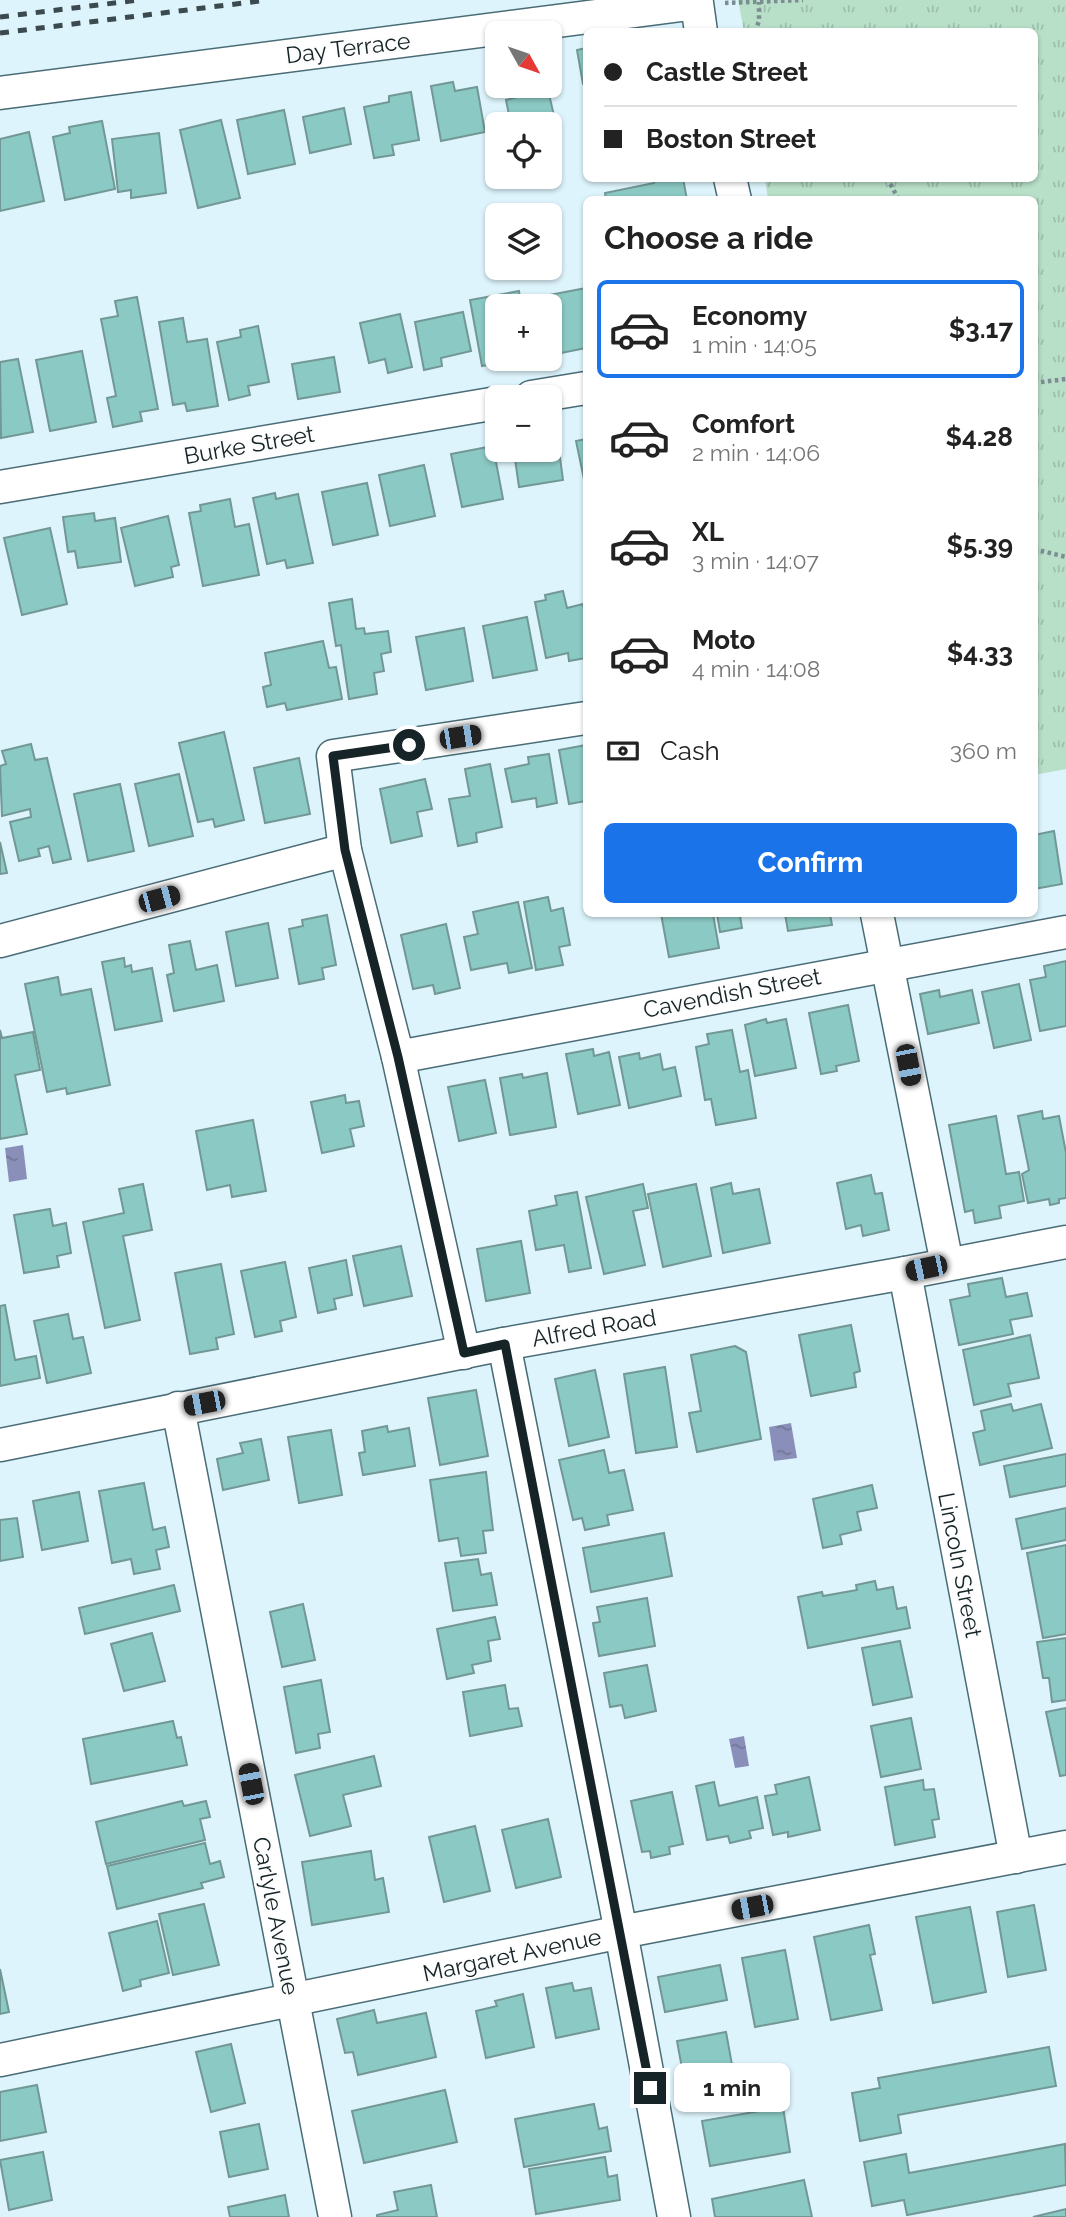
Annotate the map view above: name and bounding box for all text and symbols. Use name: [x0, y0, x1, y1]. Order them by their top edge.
north arrow: [485, 21, 562, 98]
map controls: [485, 21, 562, 462]
street label: Day Terrace: [284, 26, 412, 69]
text: Castle Street: [646, 57, 808, 87]
button: locate: [485, 112, 562, 189]
text: Boston Street: [646, 124, 816, 154]
button: layers: [485, 203, 562, 280]
text: Choose a ride: [604, 219, 813, 256]
button: +: [485, 294, 562, 371]
icon: car: [608, 298, 671, 361]
text: Economy: [692, 301, 807, 331]
text: $3.17: [949, 314, 1013, 344]
text: 1 min · 14:05: [692, 331, 817, 358]
button: −: [485, 385, 562, 462]
icon: car: [608, 406, 671, 469]
text: Comfort: [692, 409, 795, 439]
street label: Burke Street: [182, 420, 316, 469]
text: $4.28: [945, 422, 1013, 452]
text: 2 min · 14:06: [692, 439, 820, 466]
icon: car: [608, 514, 671, 577]
text: XL: [692, 517, 724, 547]
text: $5.39: [946, 530, 1013, 560]
text: 3 min · 14:07: [692, 547, 819, 574]
icon: car: [608, 622, 671, 685]
text: Moto: [692, 625, 755, 655]
text: $4.33: [947, 638, 1013, 668]
text: 4 min · 14:08: [692, 655, 821, 682]
car: [438, 723, 483, 751]
route start: [393, 729, 425, 761]
icon: cash: [604, 732, 642, 770]
text: Cash: [660, 736, 720, 766]
text: 360 m: [950, 737, 1017, 764]
button: Confirm: [604, 823, 1017, 903]
car: [136, 883, 183, 915]
street label: Cavendish Street: [641, 962, 823, 1023]
car: [894, 1042, 923, 1088]
car: [904, 1253, 949, 1283]
street label: Alfred Road: [530, 1303, 658, 1352]
car: [182, 1389, 227, 1417]
street label: Lincoln Street: [933, 1490, 988, 1640]
car: [237, 1761, 266, 1807]
street label: Carlyle Avenue: [248, 1835, 305, 1997]
car: [730, 1893, 775, 1921]
street label: Margaret Avenue: [420, 1922, 604, 1987]
callout: 1 min: [674, 2064, 790, 2112]
route end: [634, 2072, 666, 2104]
text: 1 min: [703, 2074, 761, 2101]

